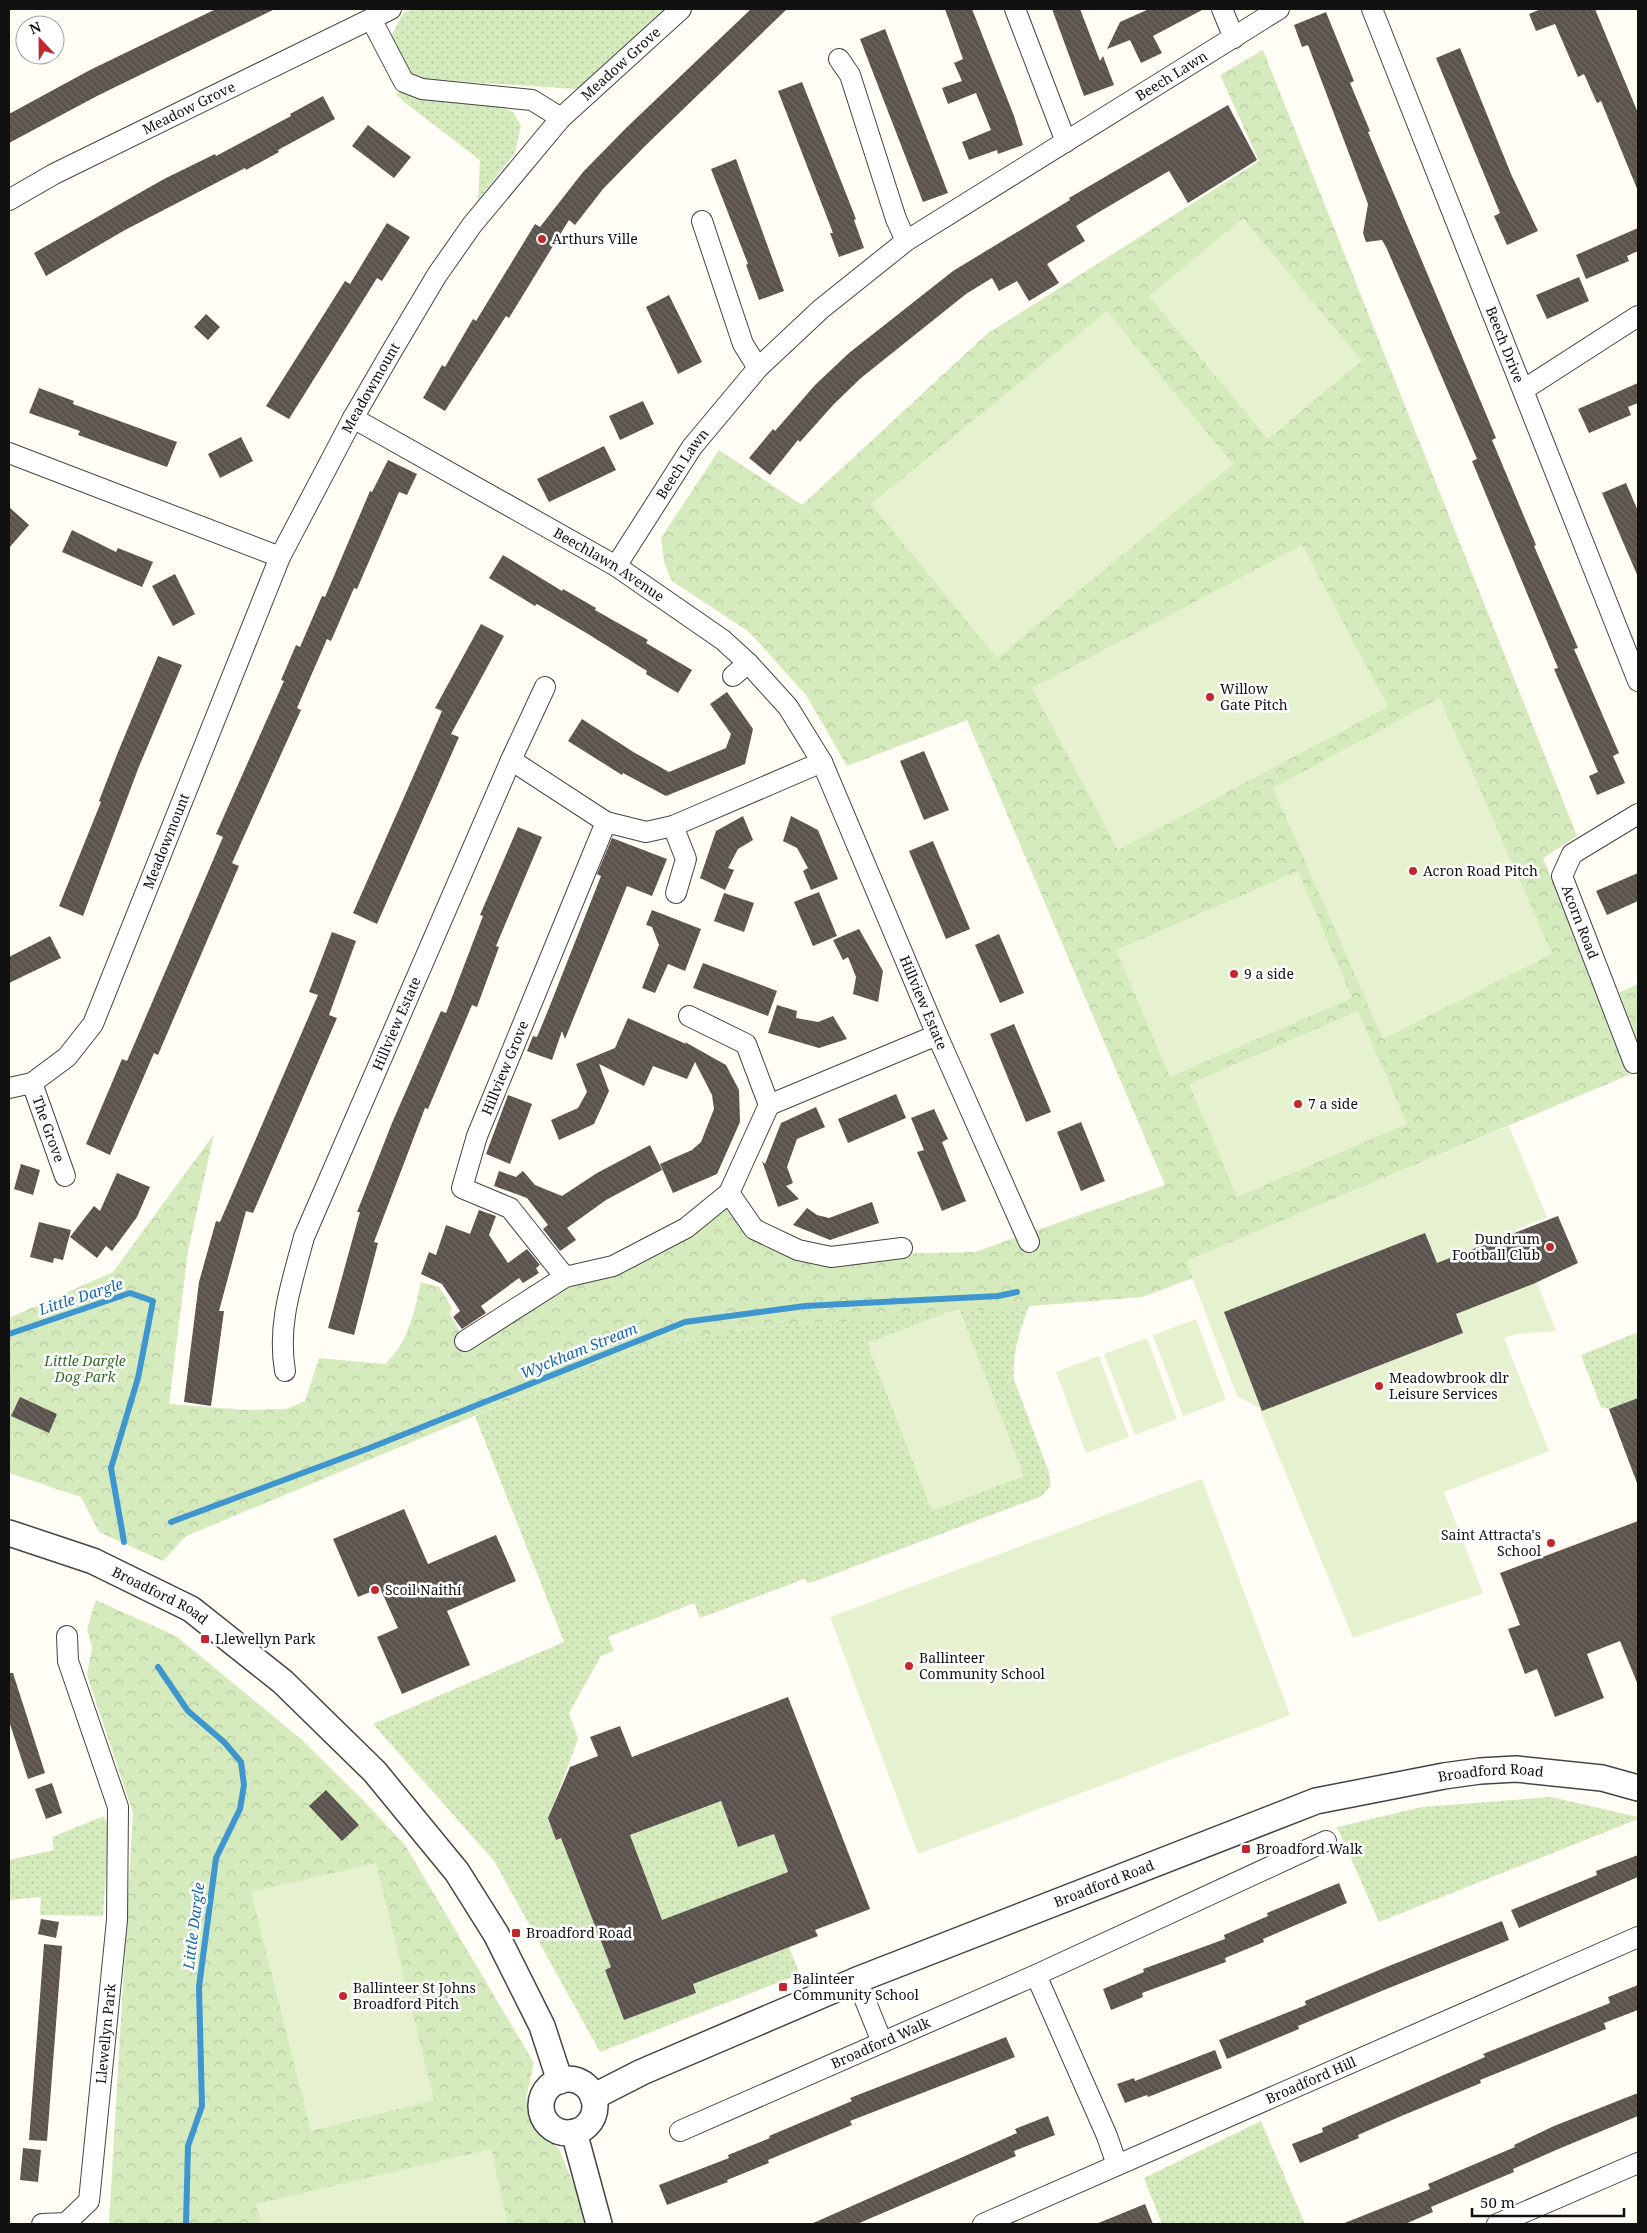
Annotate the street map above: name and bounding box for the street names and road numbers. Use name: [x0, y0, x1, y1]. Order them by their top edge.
street label: Meadow Grove: [577, 22, 664, 104]
street label: Beech Lawn: [1132, 46, 1211, 105]
street label: Meadow Grove: [139, 77, 238, 138]
street label: Beech Drive: [1482, 304, 1529, 385]
street label: Meadowmount: [337, 339, 404, 436]
street label: Beech Lawn: [651, 424, 713, 502]
street label: Beechlawn Avenue: [550, 523, 668, 606]
street label: Meadowmount: [138, 790, 193, 892]
street label: Acorn Road: [1558, 882, 1603, 962]
street label: Hillview Estate: [896, 952, 952, 1052]
street label: Hillview Estate: [367, 974, 425, 1073]
street label: Hillview Grove: [477, 1018, 532, 1118]
street label: The Grove: [28, 1093, 69, 1165]
street label: Broadford Road: [109, 1562, 213, 1628]
street label: Broadford Road: [1436, 1759, 1545, 1786]
street label: Broadford Road: [1051, 1855, 1157, 1911]
street label: Llewellyn Park: [91, 1982, 120, 2085]
street label: Broadford Walk: [828, 2012, 934, 2073]
street label: Broadford Hill: [1263, 2051, 1359, 2108]

